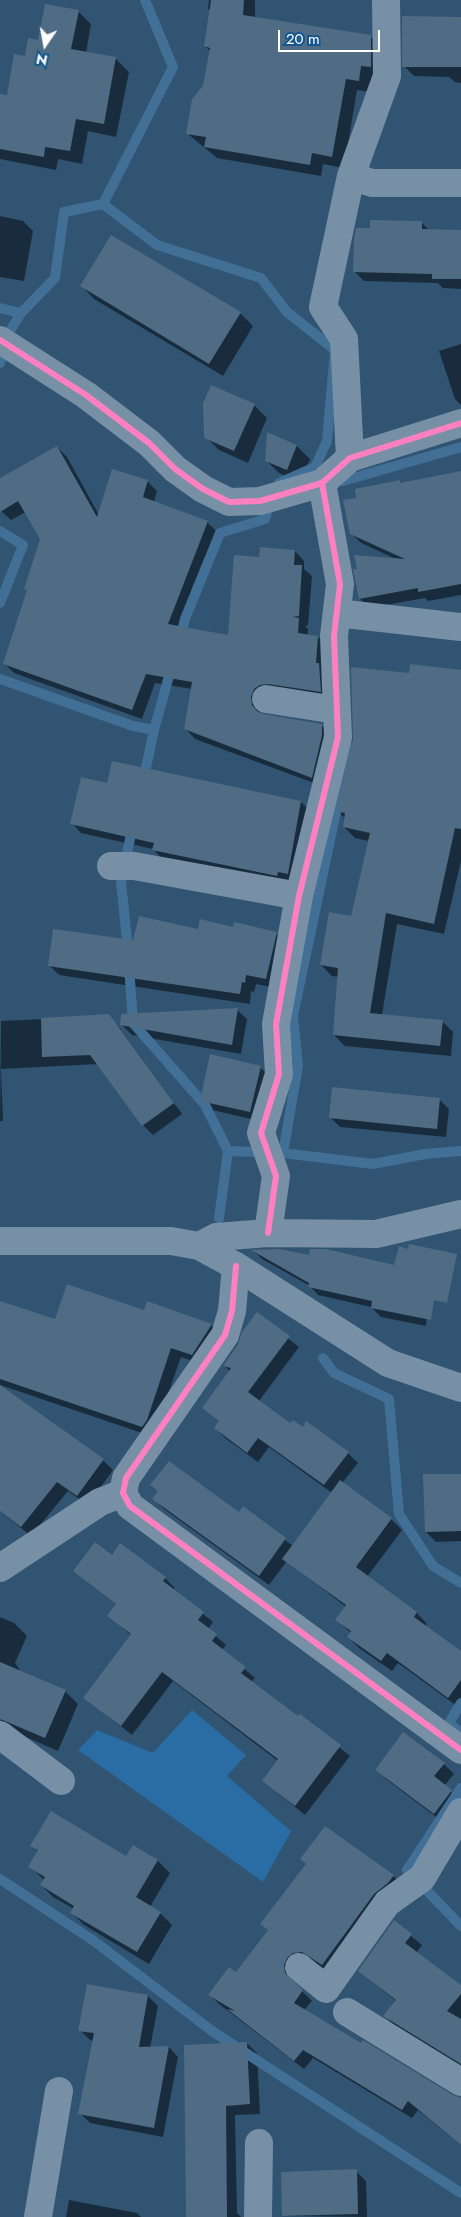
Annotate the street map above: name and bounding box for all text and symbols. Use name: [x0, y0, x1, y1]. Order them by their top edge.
north arrow: [20, 20, 70, 70]
scale bar: [281, 20, 384, 52]
text: 20 m: [286, 28, 320, 50]
text: N: [34, 49, 49, 71]

